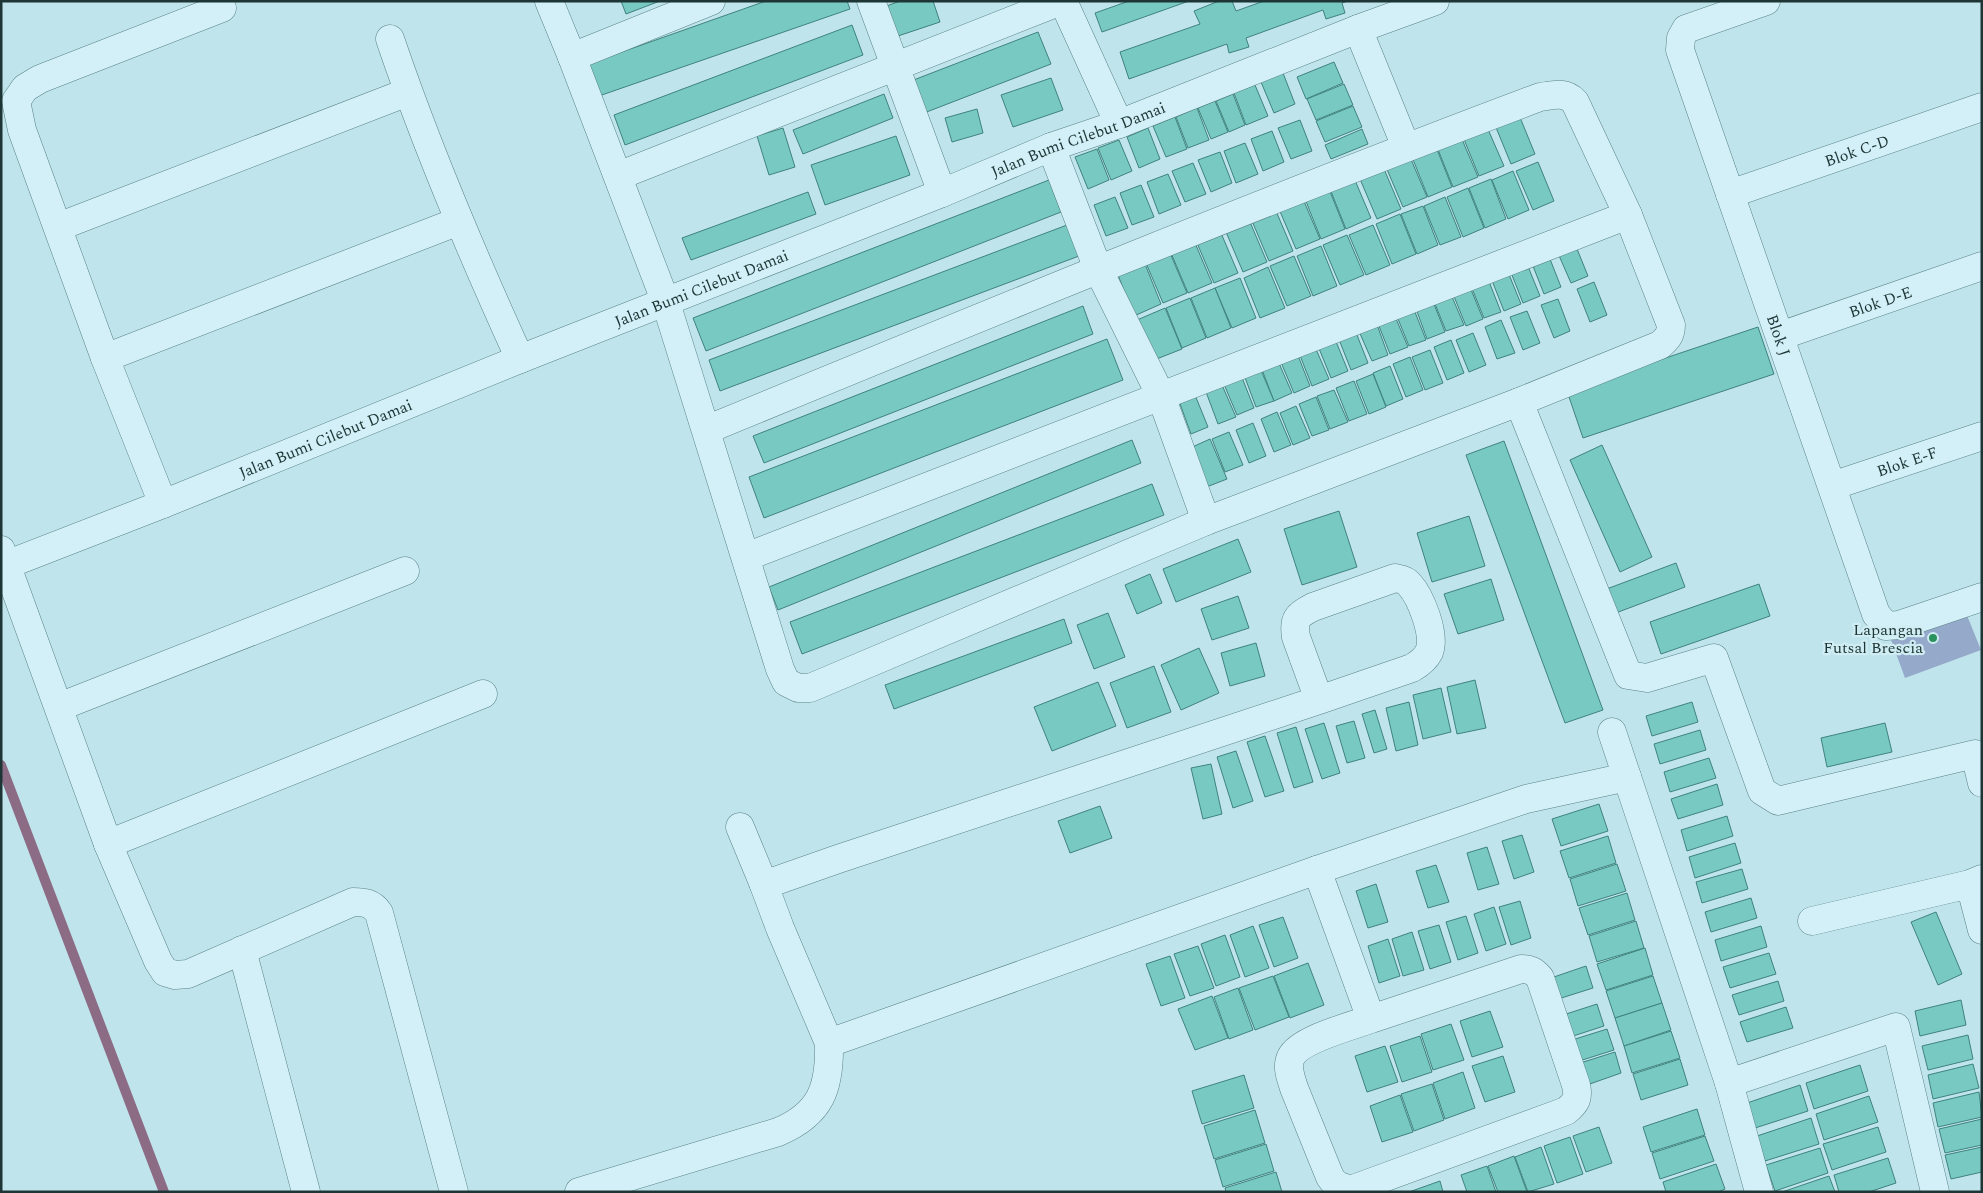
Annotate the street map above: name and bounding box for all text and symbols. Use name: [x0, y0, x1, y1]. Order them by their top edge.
street label: Jalan Bumi Cilebut Damai: [987, 96, 1169, 184]
street label: Blok C-D: [1822, 129, 1892, 173]
street label: Jalan Bumi Cilebut Damai: [611, 244, 792, 334]
street label: Blok D-E: [1846, 280, 1915, 324]
street label: Blok J: [1760, 311, 1797, 360]
street label: Jalan Bumi Cilebut Damai: [235, 393, 416, 485]
street label: Blok E-F: [1874, 441, 1941, 483]
place label: Lapangan Futsal Brescia: [1823, 618, 1923, 660]
marker: Lapangan Futsal Brescia: [1927, 632, 1939, 644]

